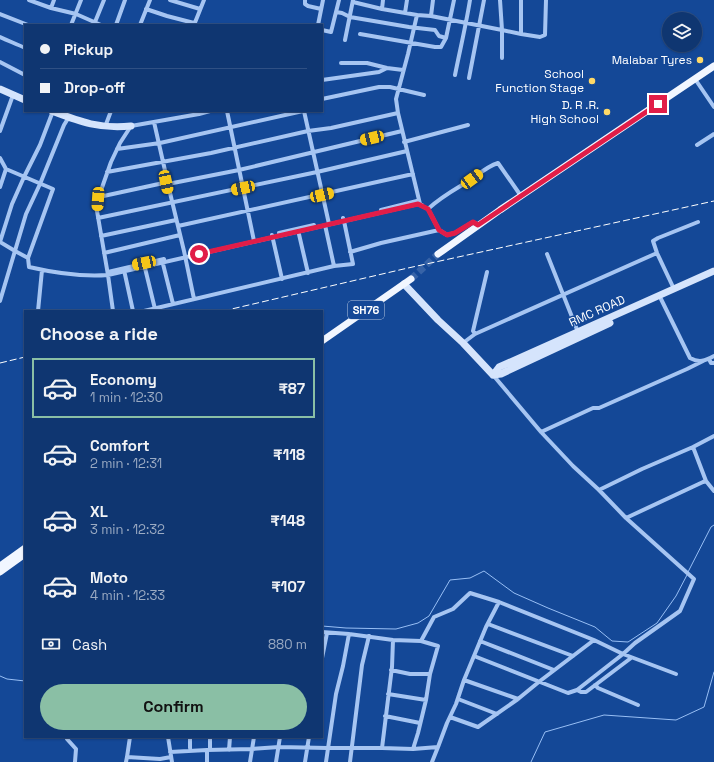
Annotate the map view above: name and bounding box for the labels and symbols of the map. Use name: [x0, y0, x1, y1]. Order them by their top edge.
place label: Malabar Tyres: [612, 52, 692, 68]
marker: Malabar Tyres: [695, 55, 705, 65]
place label: School Function Stage: [495, 66, 584, 96]
marker: School Function Stage: [587, 76, 597, 86]
route end: [649, 95, 667, 113]
place label: D. R .R. High School: [530, 97, 599, 127]
marker: D. R .R. High School: [602, 107, 612, 117]
car: [359, 129, 385, 147]
car: [459, 167, 485, 191]
car: [158, 169, 174, 195]
car: [230, 180, 256, 196]
car: [309, 186, 335, 204]
car: [91, 187, 105, 211]
route start: [190, 245, 208, 263]
car: [131, 255, 157, 271]
street label: RMC ROAD: [566, 292, 628, 330]
road number: SH76: [348, 301, 384, 319]

